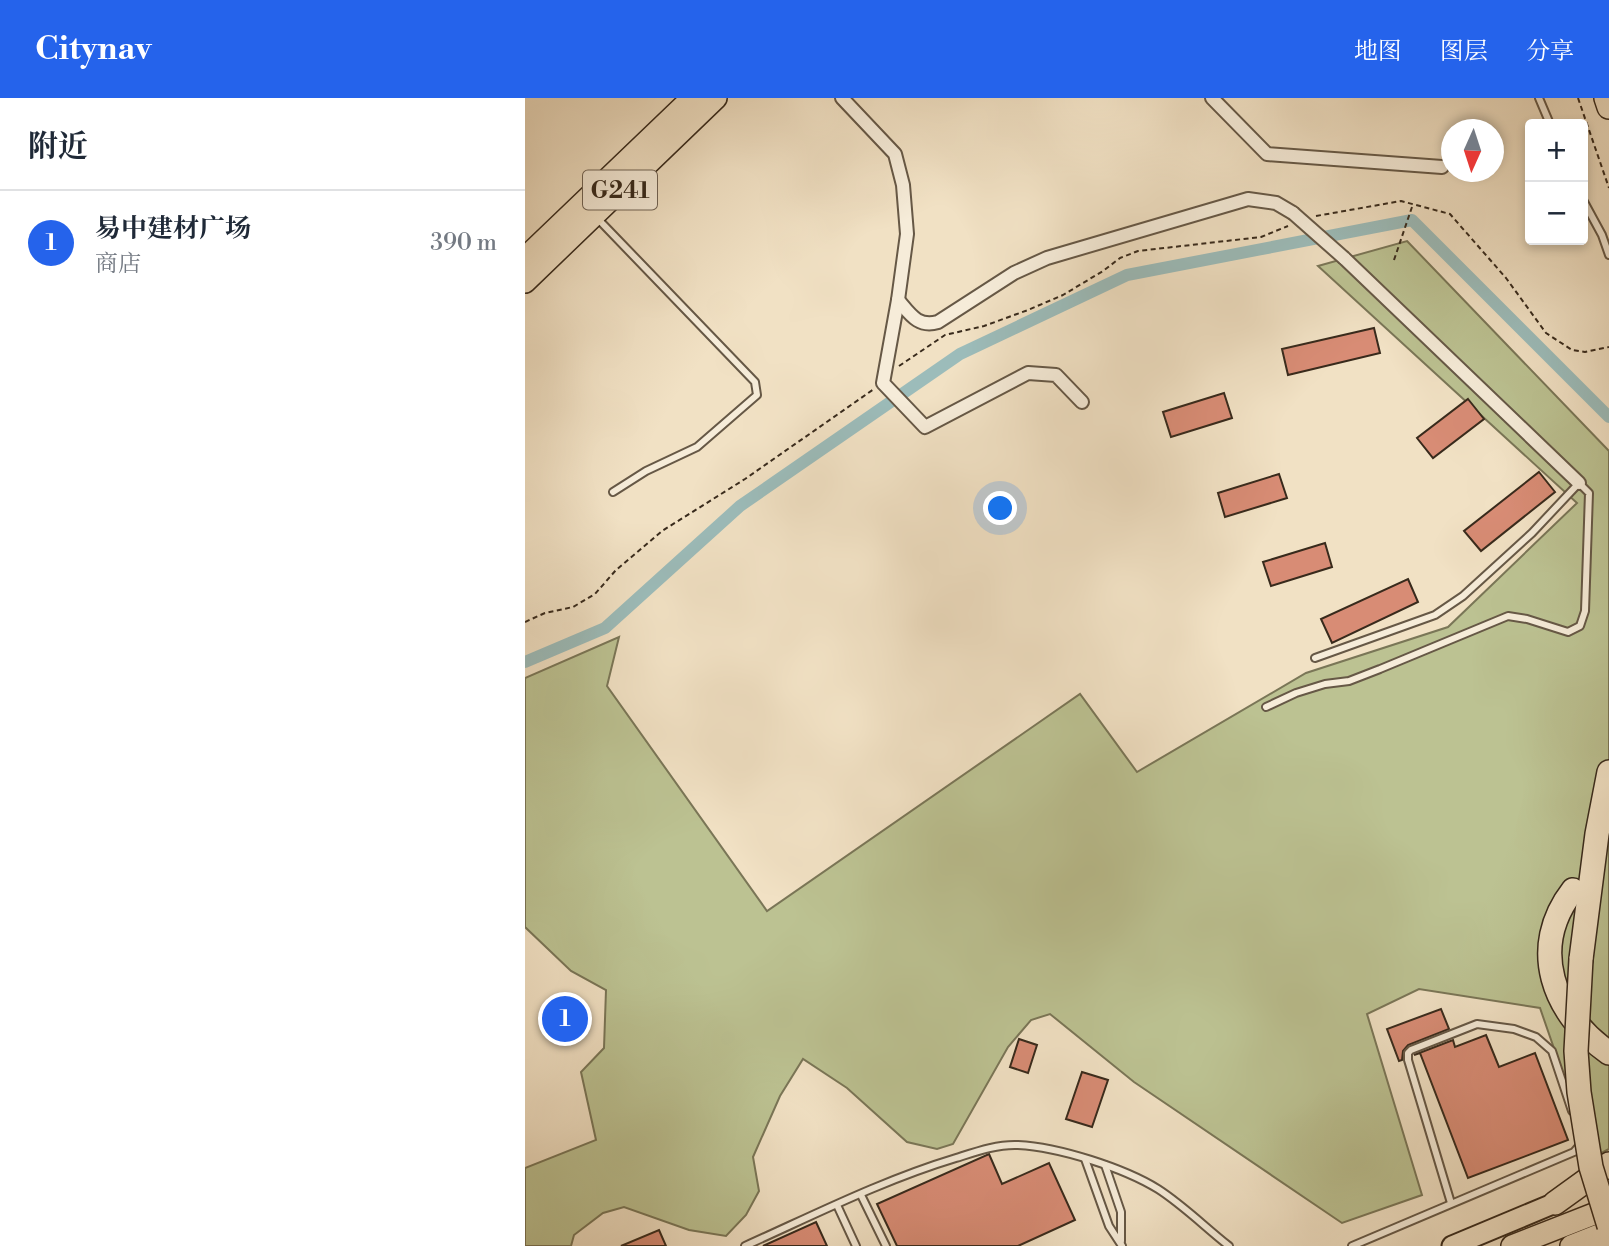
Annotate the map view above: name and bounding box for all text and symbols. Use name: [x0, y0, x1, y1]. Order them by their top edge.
text: Citynav: [35, 29, 152, 70]
text: 地图: [1354, 37, 1402, 67]
text: 图层: [1440, 37, 1488, 67]
text: 分享: [1526, 37, 1574, 67]
north arrow: [1441, 119, 1504, 182]
map controls: [1525, 119, 1588, 245]
button: +: [1525, 119, 1588, 182]
text: 附近: [28, 128, 88, 166]
road number: G241: [583, 170, 657, 209]
button: −: [1525, 182, 1588, 245]
text: 易中建材广场: [95, 213, 251, 245]
text: 1: [45, 229, 57, 257]
text: 390 m: [430, 229, 497, 257]
text: 商店: [95, 250, 141, 278]
your location: [983, 491, 1017, 525]
pin: 1: [542, 993, 588, 1045]

